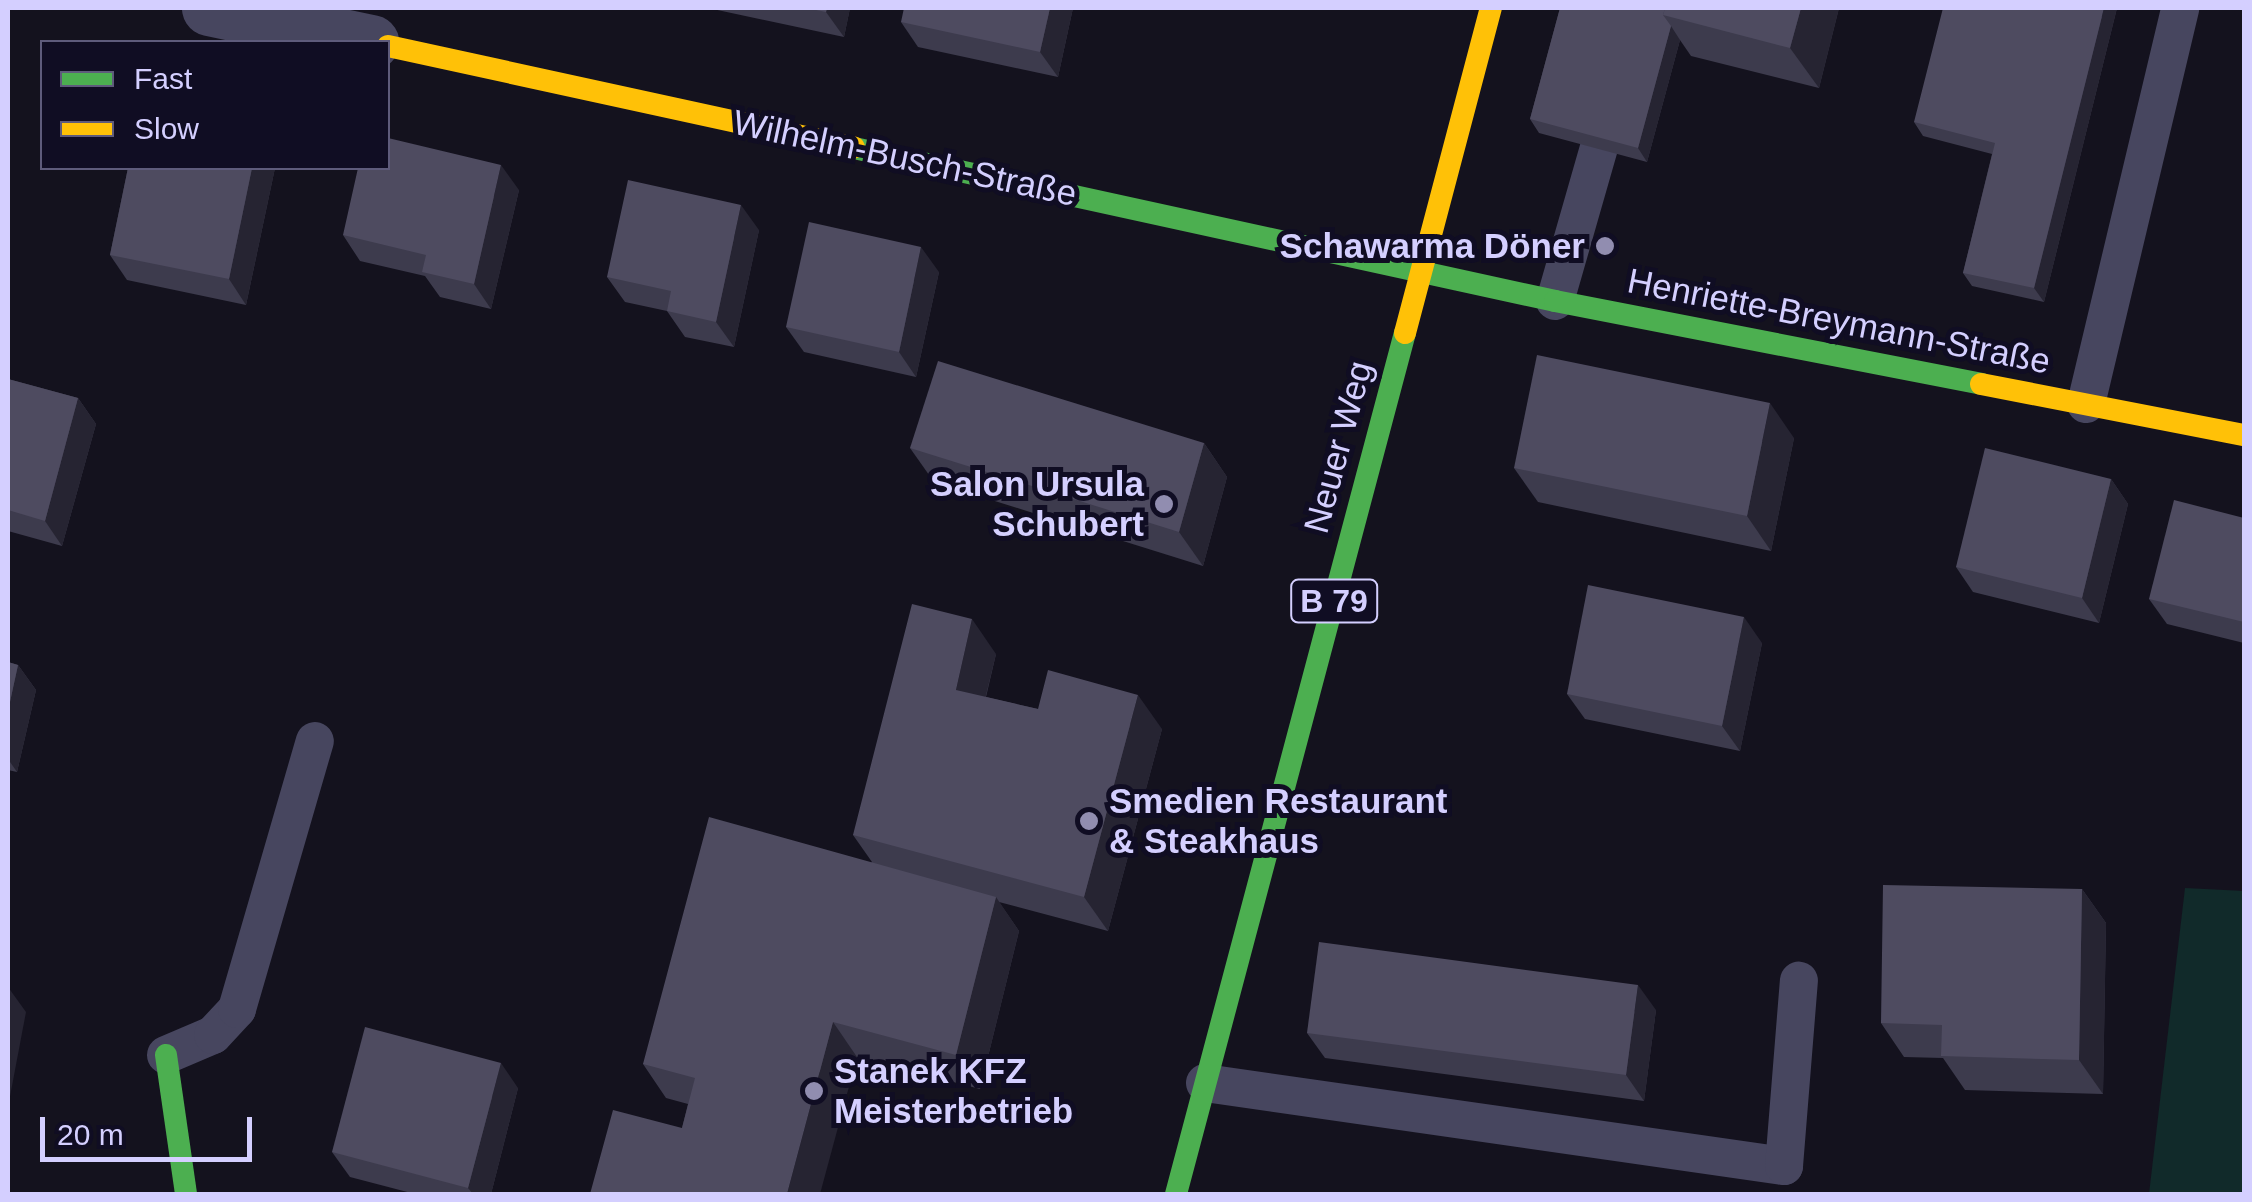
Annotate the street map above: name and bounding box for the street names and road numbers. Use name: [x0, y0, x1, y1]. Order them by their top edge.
street label: Wilhelm-Busch-Straße: [729, 101, 1081, 215]
street label: Henriette-Breymann-Straße: [1624, 259, 2054, 383]
street label: Neuer Weg: [1295, 356, 1381, 538]
road number: B 79: [1289, 574, 1379, 628]

